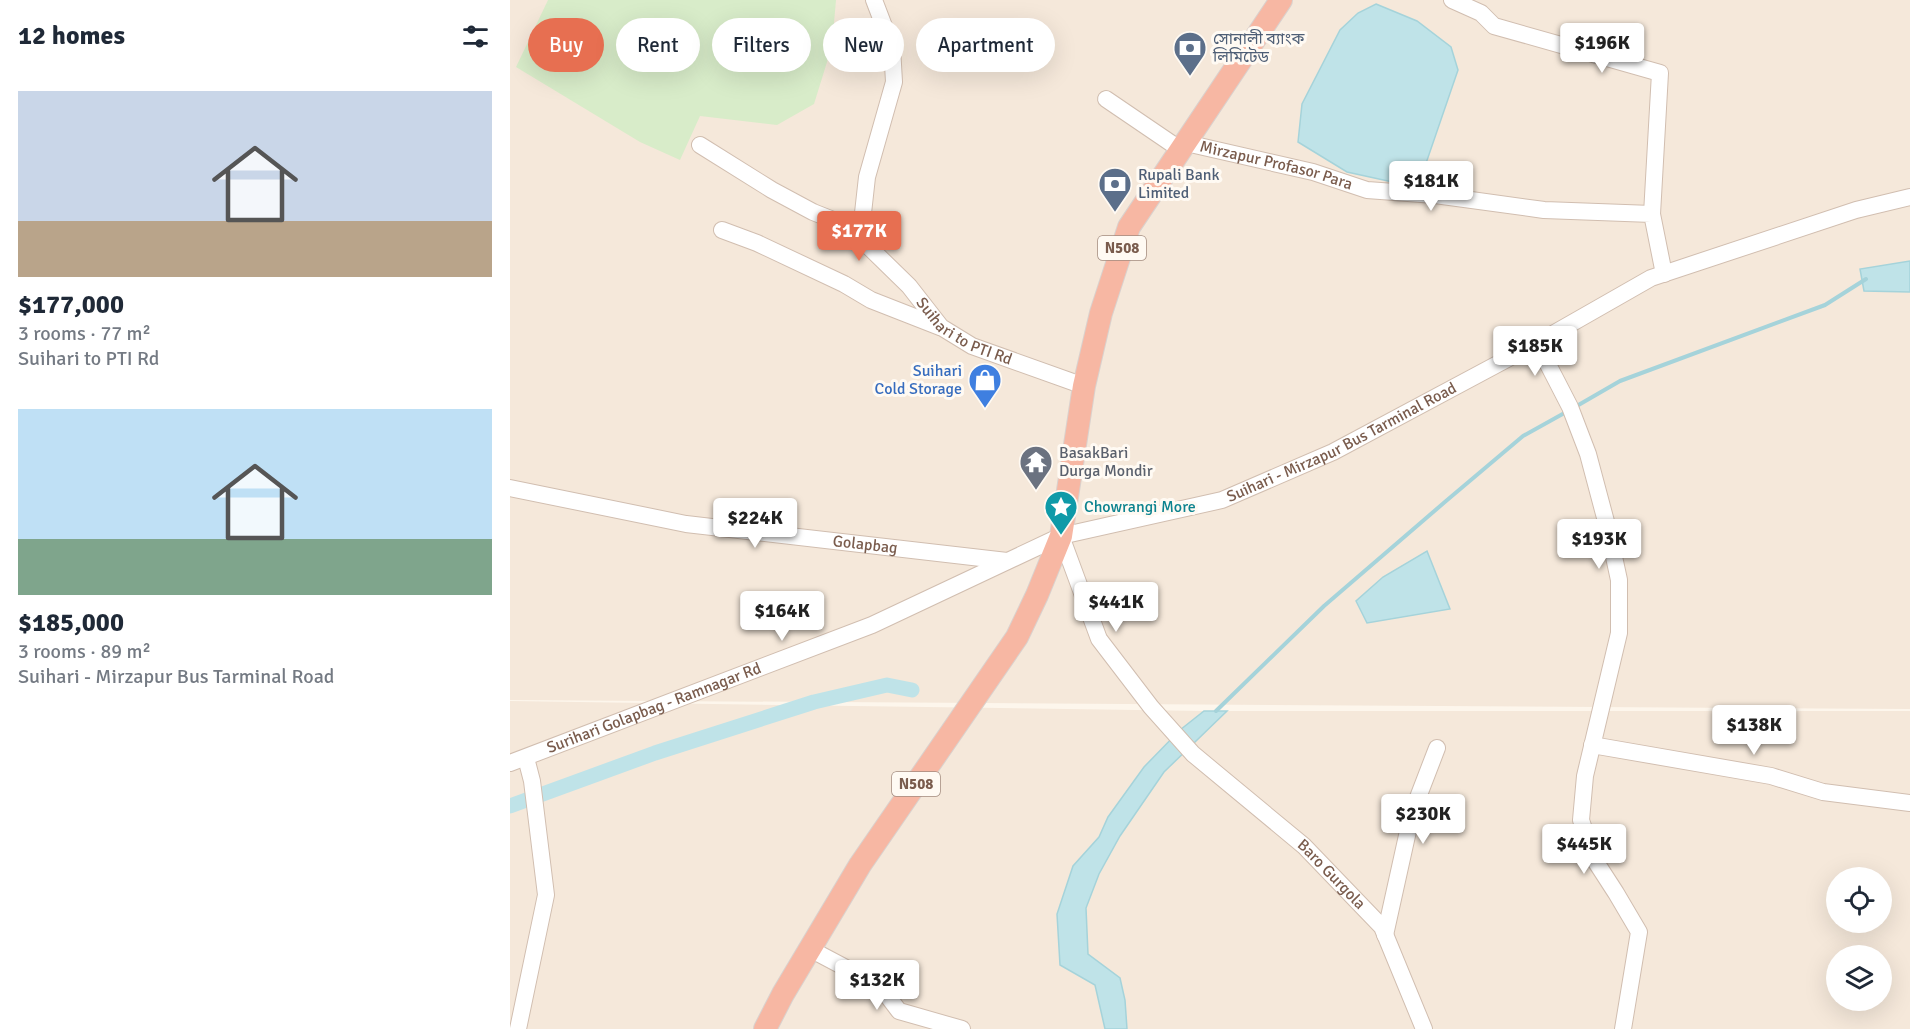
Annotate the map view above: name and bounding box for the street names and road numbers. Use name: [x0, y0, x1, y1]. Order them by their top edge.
street label: Mirzapur Profasor Para: [1198, 136, 1355, 195]
road number: N508: [1098, 236, 1146, 260]
street label: Suihari to PTI Rd: [912, 293, 1015, 370]
street label: Suihari - Mirzapur Bus Tarminal Road: [1224, 378, 1460, 507]
street label: Golapbag: [832, 531, 899, 558]
street label: Surihari Golapbag - Ramnagar Rd: [544, 658, 764, 758]
road number: N508: [892, 772, 940, 796]
street label: Baro Gurgola: [1293, 835, 1370, 914]

